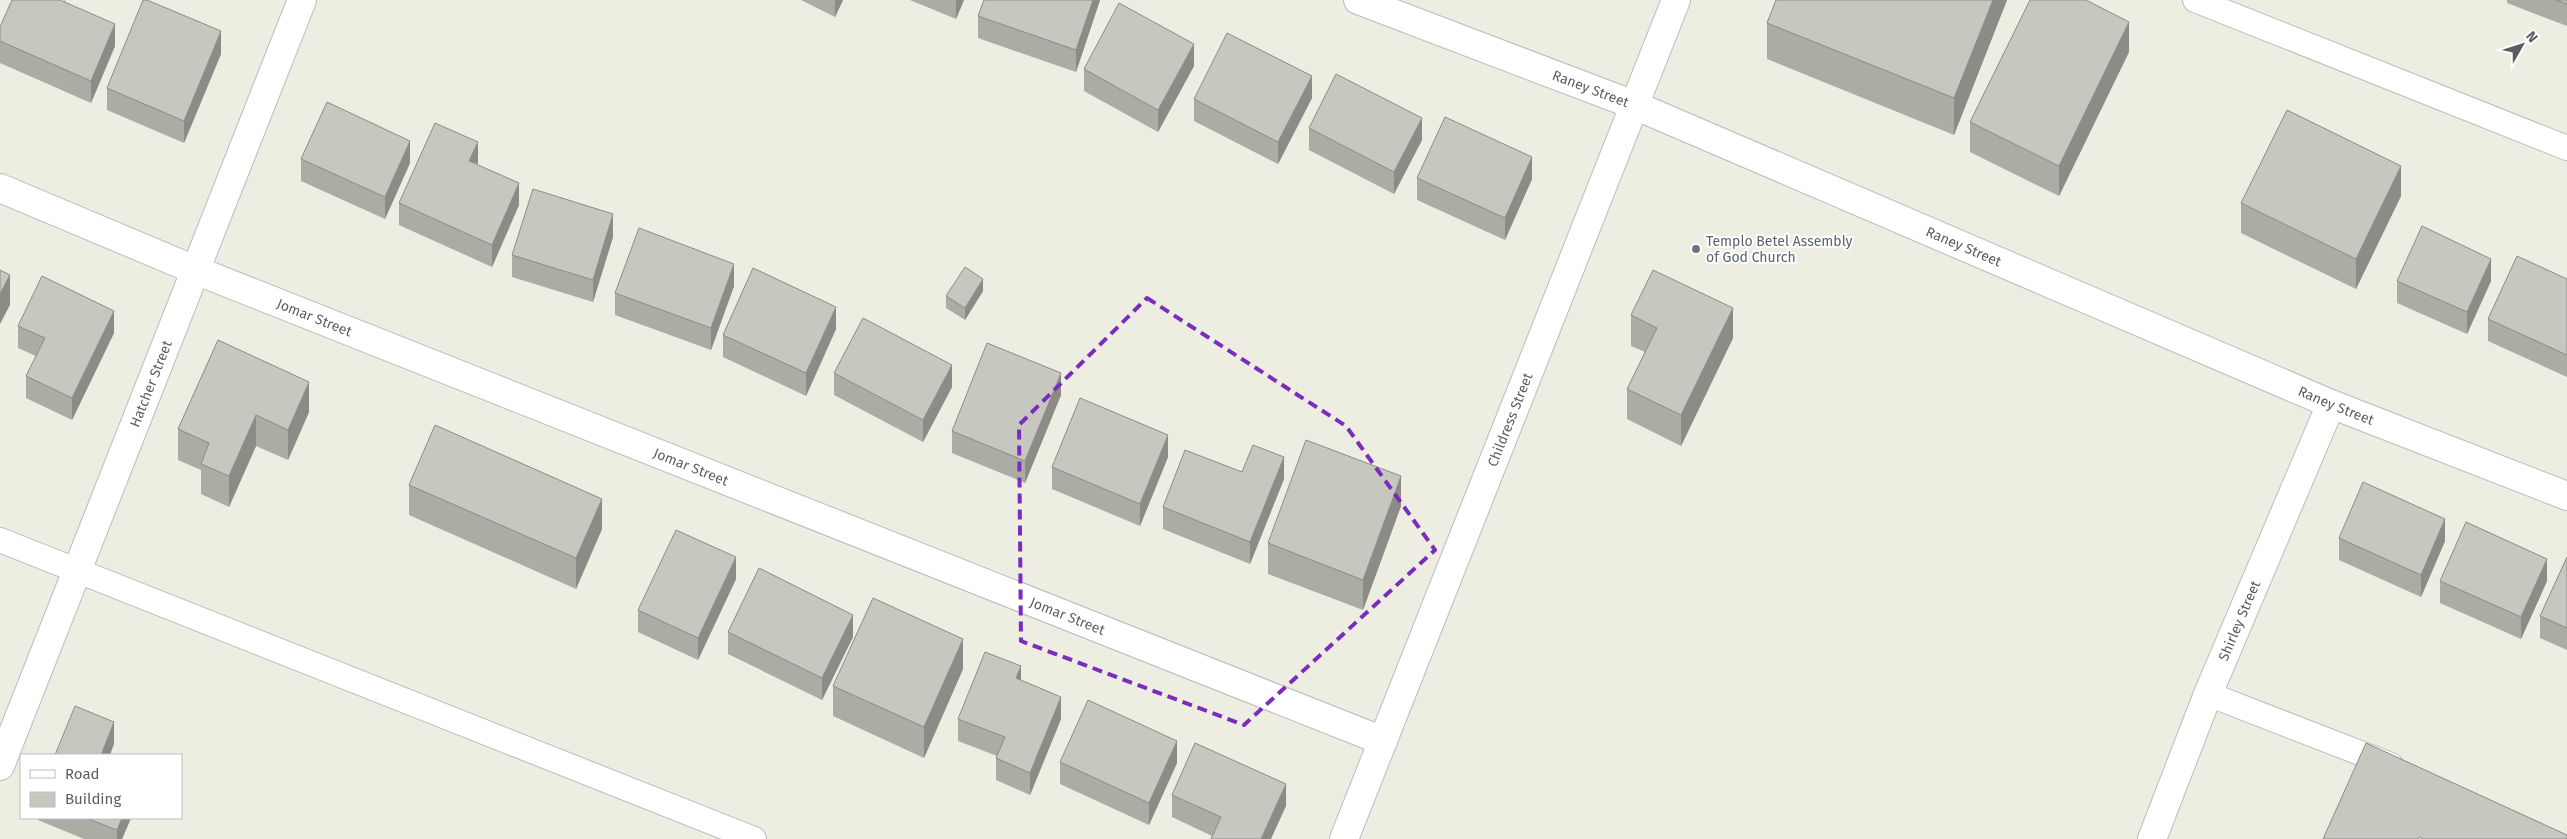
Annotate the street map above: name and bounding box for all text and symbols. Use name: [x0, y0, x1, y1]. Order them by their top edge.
north arrow: [2497, 20, 2547, 70]
text: N: [2522, 28, 2541, 46]
street label: Raney Street: [1550, 67, 1632, 112]
street label: Raney Street: [1923, 223, 2005, 271]
place label: Templo Betel Assembly of God Church: [1706, 233, 1853, 266]
marker: Templo Betel Assembly of God Church: [1690, 243, 1702, 255]
street label: Jomar Street: [274, 295, 355, 341]
street label: Hatcher Street: [126, 337, 176, 430]
street label: Childress Street: [1484, 370, 1537, 469]
street label: Raney Street: [2295, 383, 2377, 429]
street label: Jomar Street: [651, 445, 732, 490]
street label: Shirley Street: [2215, 577, 2264, 664]
street label: Jomar Street: [1027, 594, 1108, 639]
legend: [20, 754, 182, 819]
text: Road: [65, 765, 100, 783]
text: Building: [65, 790, 121, 808]

